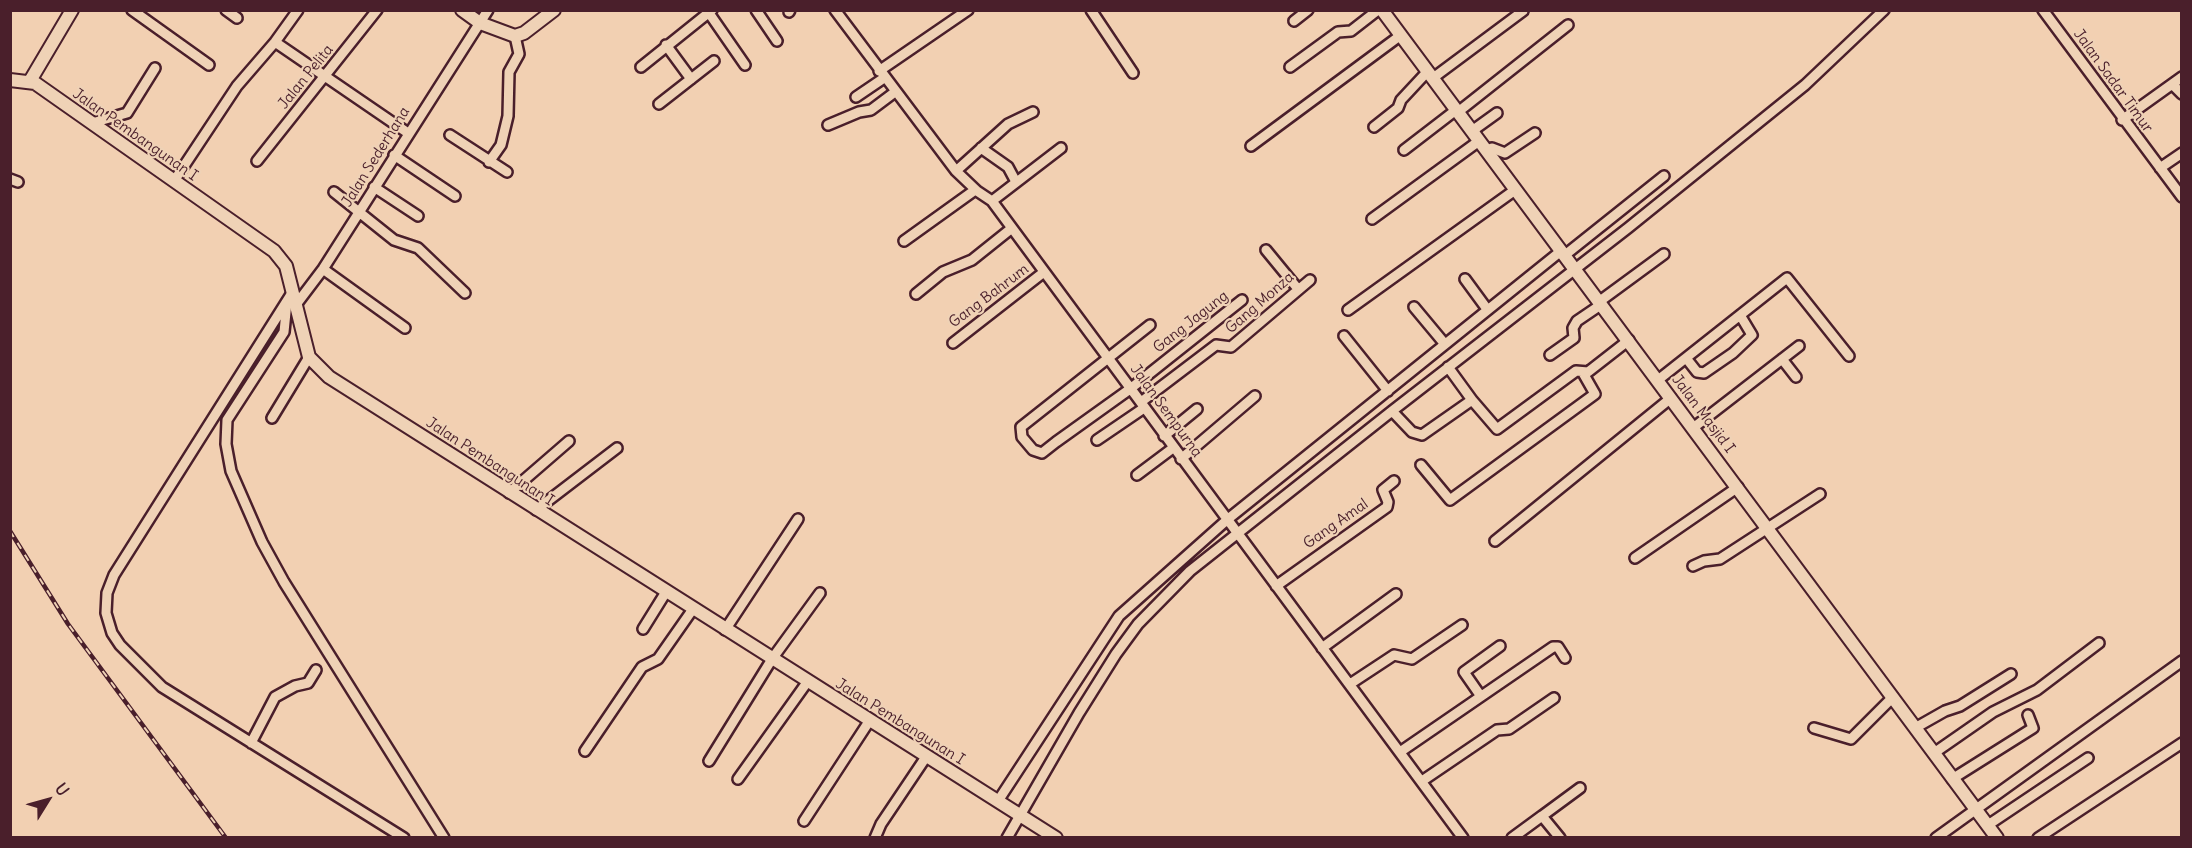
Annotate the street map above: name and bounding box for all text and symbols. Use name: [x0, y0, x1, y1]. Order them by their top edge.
street label: Jalan Sadar Timur: [2069, 26, 2157, 136]
street label: Jalan Pelita: [275, 41, 337, 113]
street label: Jalan Pembangunan I: [69, 85, 201, 185]
street label: Jalan Sederhana: [338, 104, 414, 210]
street label: Gang Bahrum: [946, 260, 1032, 332]
street label: Gang Monza: [1222, 268, 1298, 338]
street label: Gang Jagung: [1150, 287, 1232, 357]
street label: Jalan Sempurna: [1126, 361, 1206, 461]
street label: Jalan Masjid I: [1668, 371, 1738, 457]
street label: Jalan Pembangunan I: [423, 414, 557, 510]
street label: Gang Amal: [1300, 495, 1372, 553]
street label: Jalan Pembangunan I: [832, 675, 968, 769]
north arrow: [18, 770, 78, 830]
text: U: [51, 779, 74, 800]

